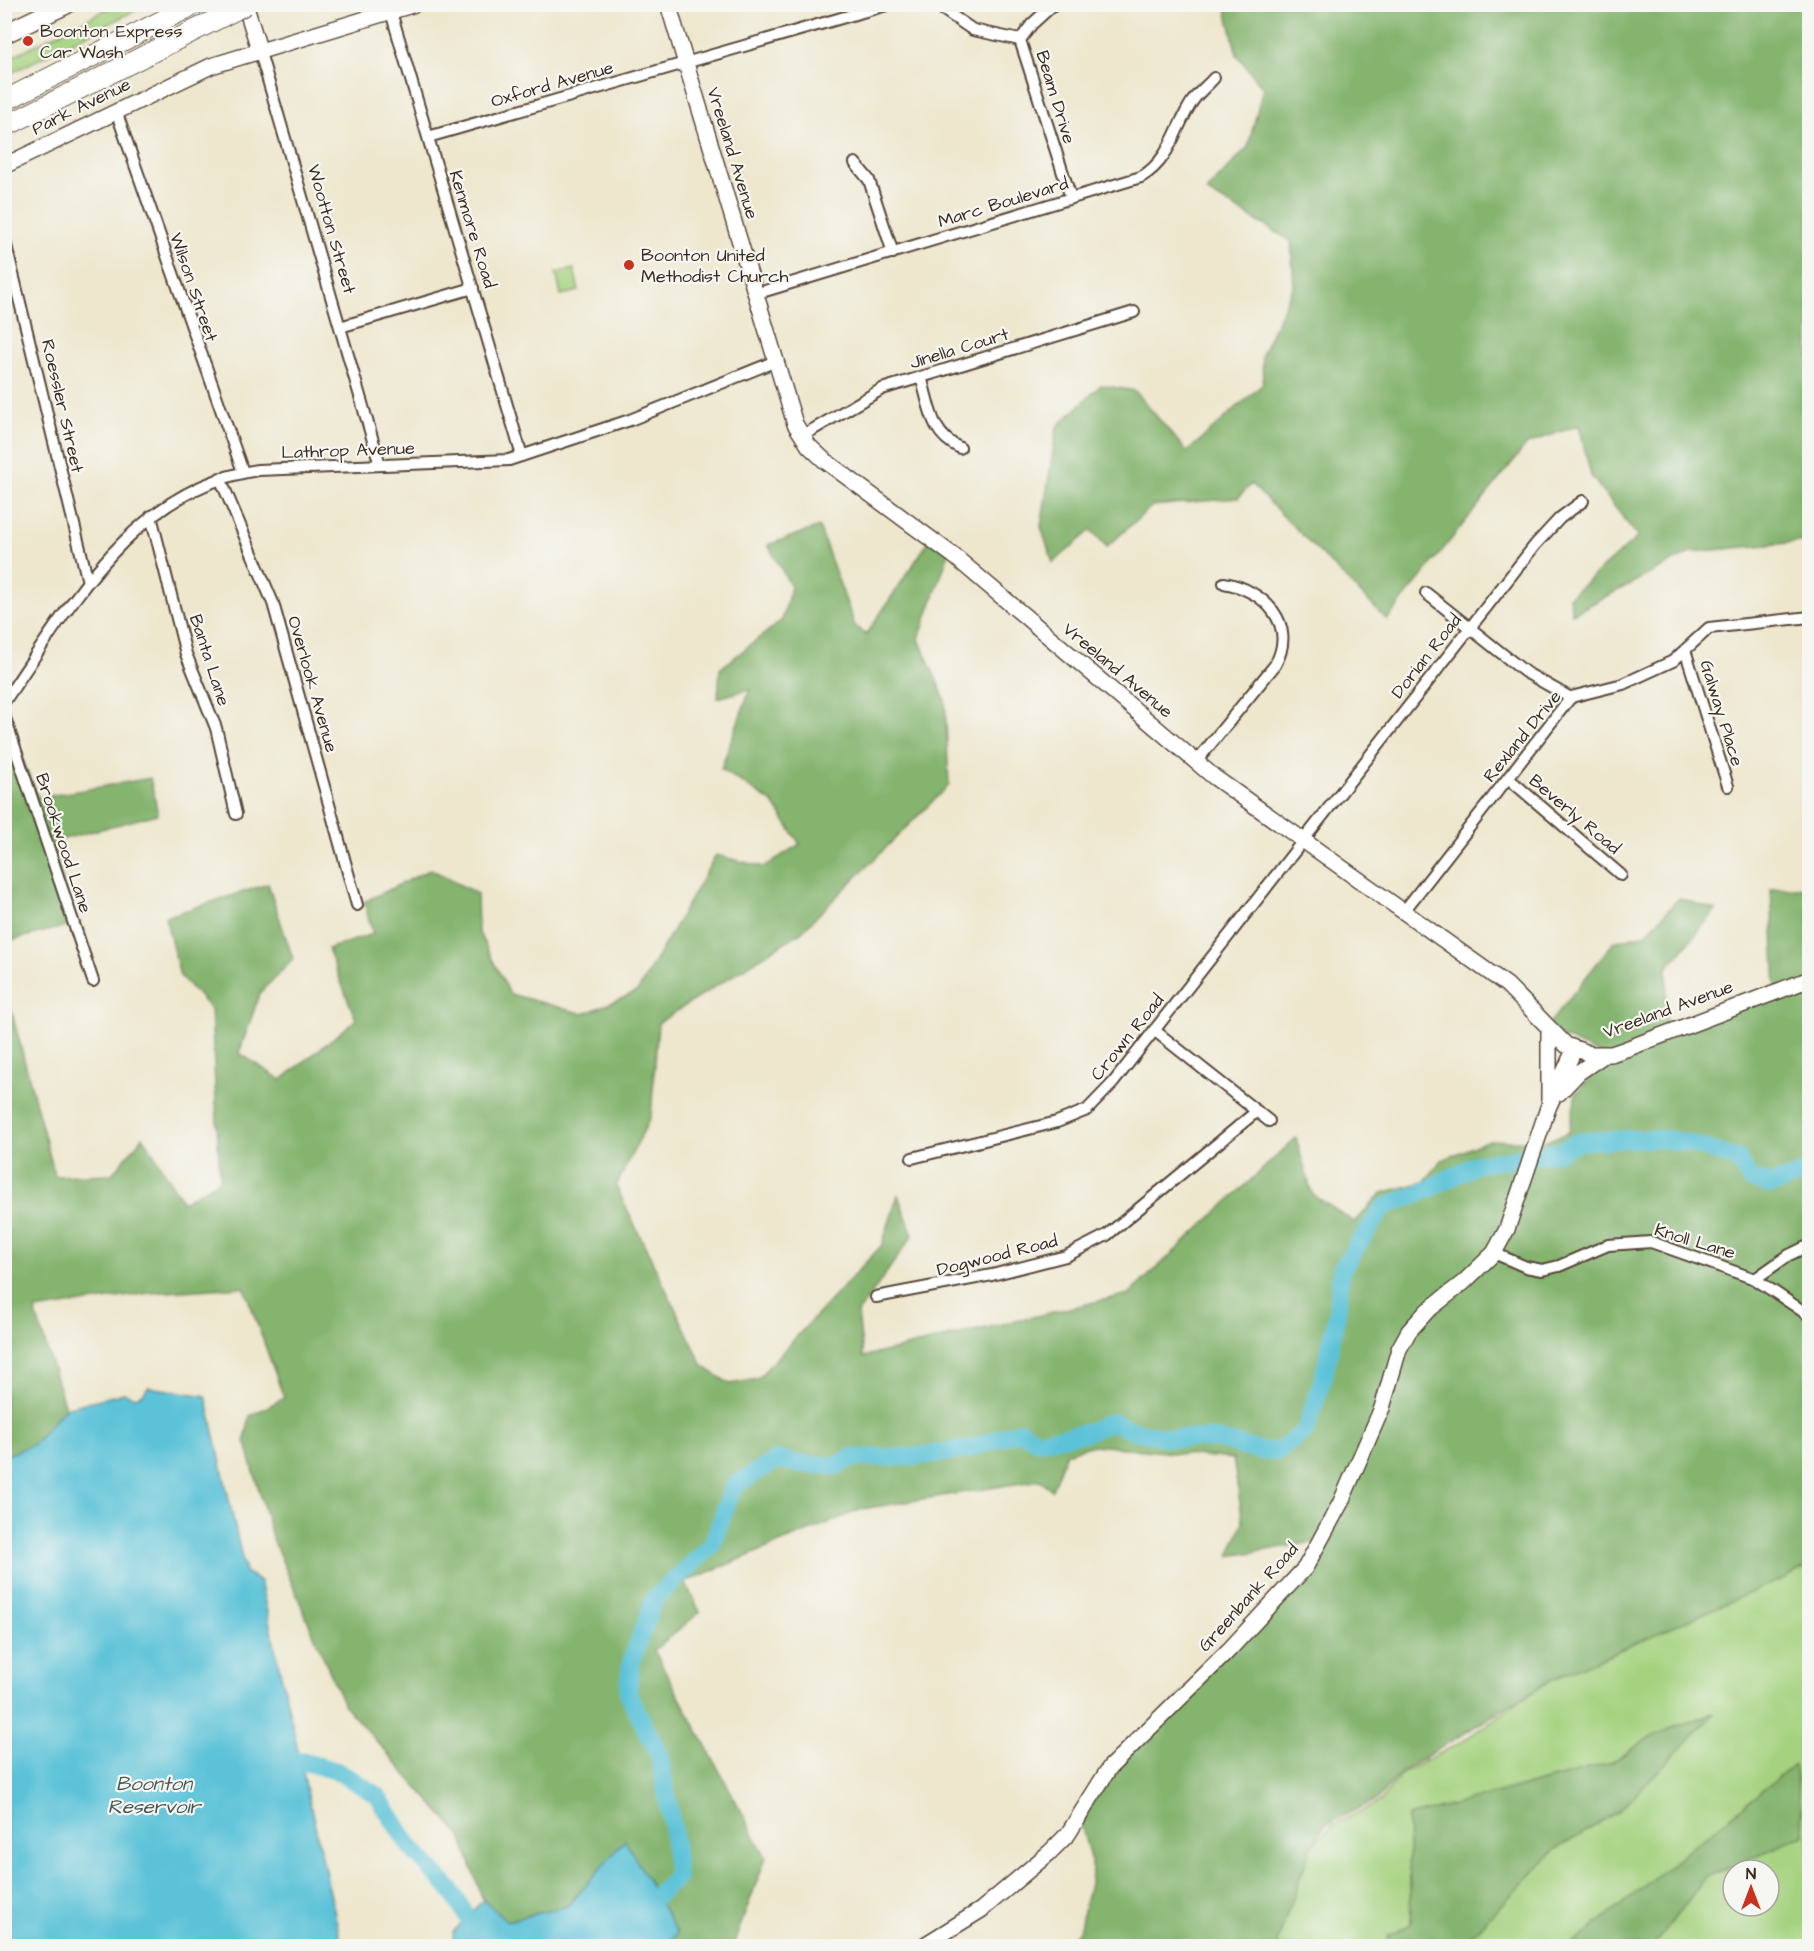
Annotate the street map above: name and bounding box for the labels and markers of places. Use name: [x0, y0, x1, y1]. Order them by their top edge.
place label: Boonton Express Car Wash: [40, 19, 183, 65]
marker: Boonton Express Car Wash: [21, 34, 35, 48]
place label: Boonton United Methodist Church: [641, 243, 789, 289]
marker: Boonton United Methodist Church: [622, 258, 636, 272]

